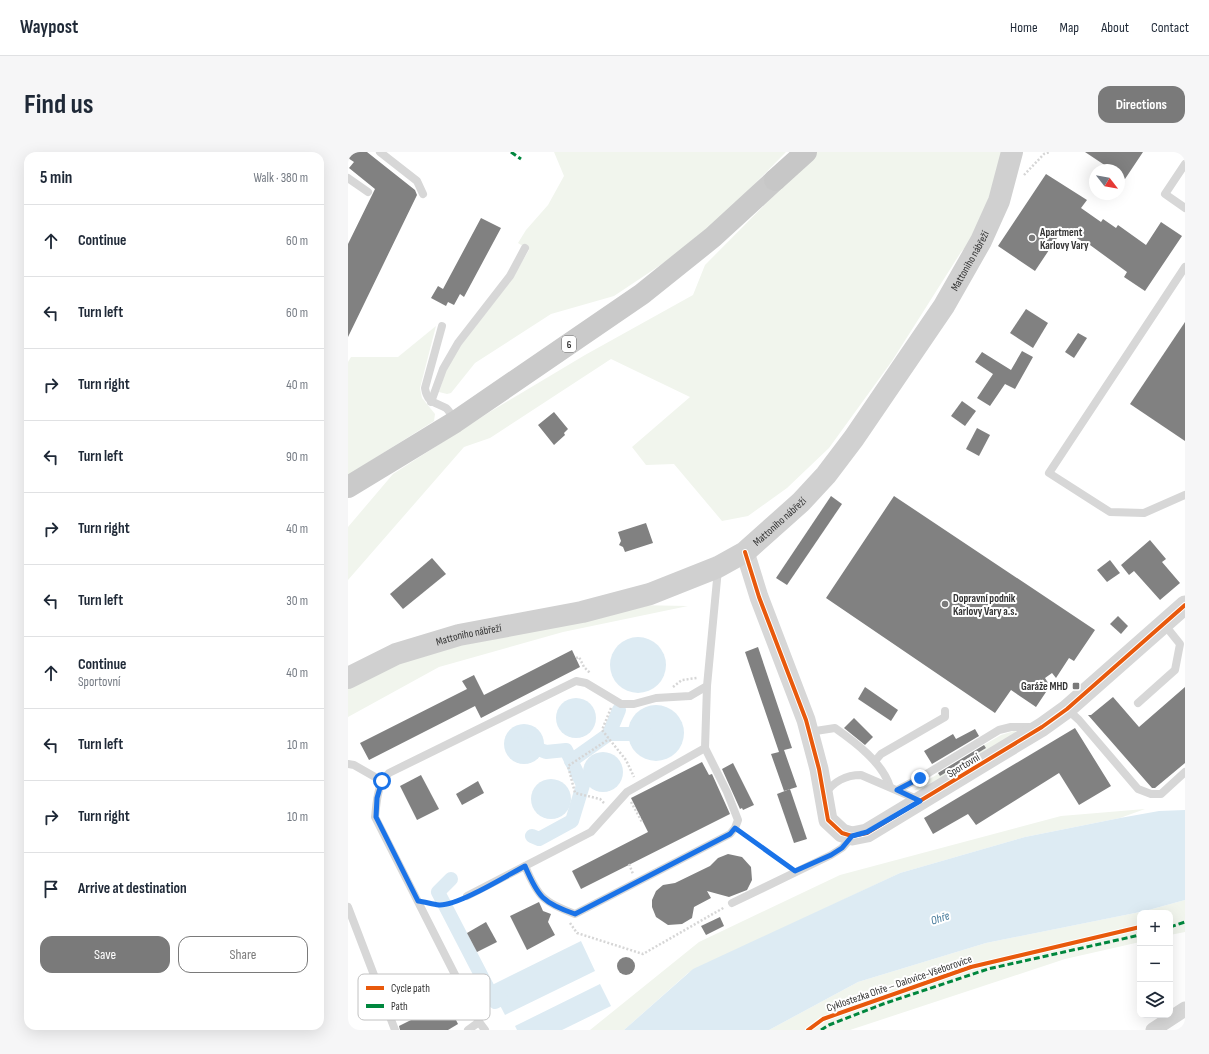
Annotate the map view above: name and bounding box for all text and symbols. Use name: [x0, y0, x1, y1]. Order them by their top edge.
text: Waypost: [20, 16, 78, 39]
text: Home: [1010, 19, 1038, 36]
text: Map: [1060, 19, 1079, 36]
text: About: [1101, 19, 1129, 36]
text: Contact: [1151, 19, 1189, 36]
button: Directions: [1098, 86, 1185, 123]
text: Find us: [24, 88, 93, 121]
north arrow: [1089, 164, 1125, 200]
text: 5 min: [40, 168, 72, 188]
text: Walk · 380 m: [253, 170, 308, 186]
place label: Apartment Karlovy Vary: [1039, 226, 1089, 252]
street label: Mattoniho nábřeží: [948, 228, 992, 293]
icon: ahead: [40, 230, 62, 252]
text: Continue: [78, 231, 127, 250]
text: 60 m: [286, 233, 308, 249]
marker: Apartment Karlovy Vary: [1027, 233, 1037, 243]
icon: left: [40, 302, 62, 324]
text: Turn left: [78, 303, 123, 322]
text: 60 m: [286, 305, 308, 321]
road number: 6: [562, 336, 576, 352]
icon: right: [40, 374, 62, 396]
text: Turn right: [78, 375, 130, 394]
text: 40 m: [286, 377, 308, 393]
icon: left: [40, 446, 62, 468]
text: Turn left: [78, 447, 123, 466]
text: 90 m: [286, 449, 308, 465]
street label: Mattoniho nábřeží: [750, 494, 810, 549]
icon: right: [40, 518, 62, 540]
text: Turn right: [78, 519, 130, 538]
text: 40 m: [286, 521, 308, 537]
icon: left: [40, 590, 62, 612]
text: Turn left: [78, 591, 123, 610]
place label: Dopravní podnik Karlovy Vary a.s.: [953, 592, 1018, 618]
text: 30 m: [286, 593, 308, 609]
marker: Dopravní podnik Karlovy Vary a.s.: [940, 599, 950, 609]
street label: Mattoniho nábřeží: [434, 621, 503, 649]
text: Continue: [78, 655, 127, 674]
icon: ahead: [40, 662, 62, 684]
text: 40 m: [286, 665, 308, 681]
text: Sportovní: [78, 674, 120, 690]
place label: Garáže MHD: [1021, 680, 1068, 693]
marker: Garáže MHD: [1071, 681, 1081, 691]
icon: left: [40, 734, 62, 756]
text: Turn left: [78, 735, 123, 754]
text: 10 m: [287, 737, 308, 753]
street label: Sportovní: [945, 750, 983, 780]
route end: [911, 769, 929, 787]
route start: [373, 772, 391, 790]
icon: right: [40, 806, 62, 828]
text: Turn right: [78, 807, 130, 826]
text: 10 m: [287, 809, 308, 825]
icon: arrive: [40, 878, 62, 900]
text: Arrive at destination: [78, 879, 187, 898]
water label: Ohře: [929, 908, 952, 928]
map controls: [1137, 910, 1173, 1018]
button: +: [1137, 910, 1173, 946]
button: Save: [40, 936, 170, 973]
button: Share: [178, 936, 308, 973]
button: −: [1137, 946, 1173, 982]
street label: Cyklostezka Ohře – Dalovice-Všeborovice: [825, 952, 974, 1015]
legend: [358, 974, 490, 1020]
text: Cycle path: [391, 982, 430, 995]
button: layers: [1137, 982, 1173, 1018]
text: Path: [391, 1000, 408, 1013]

